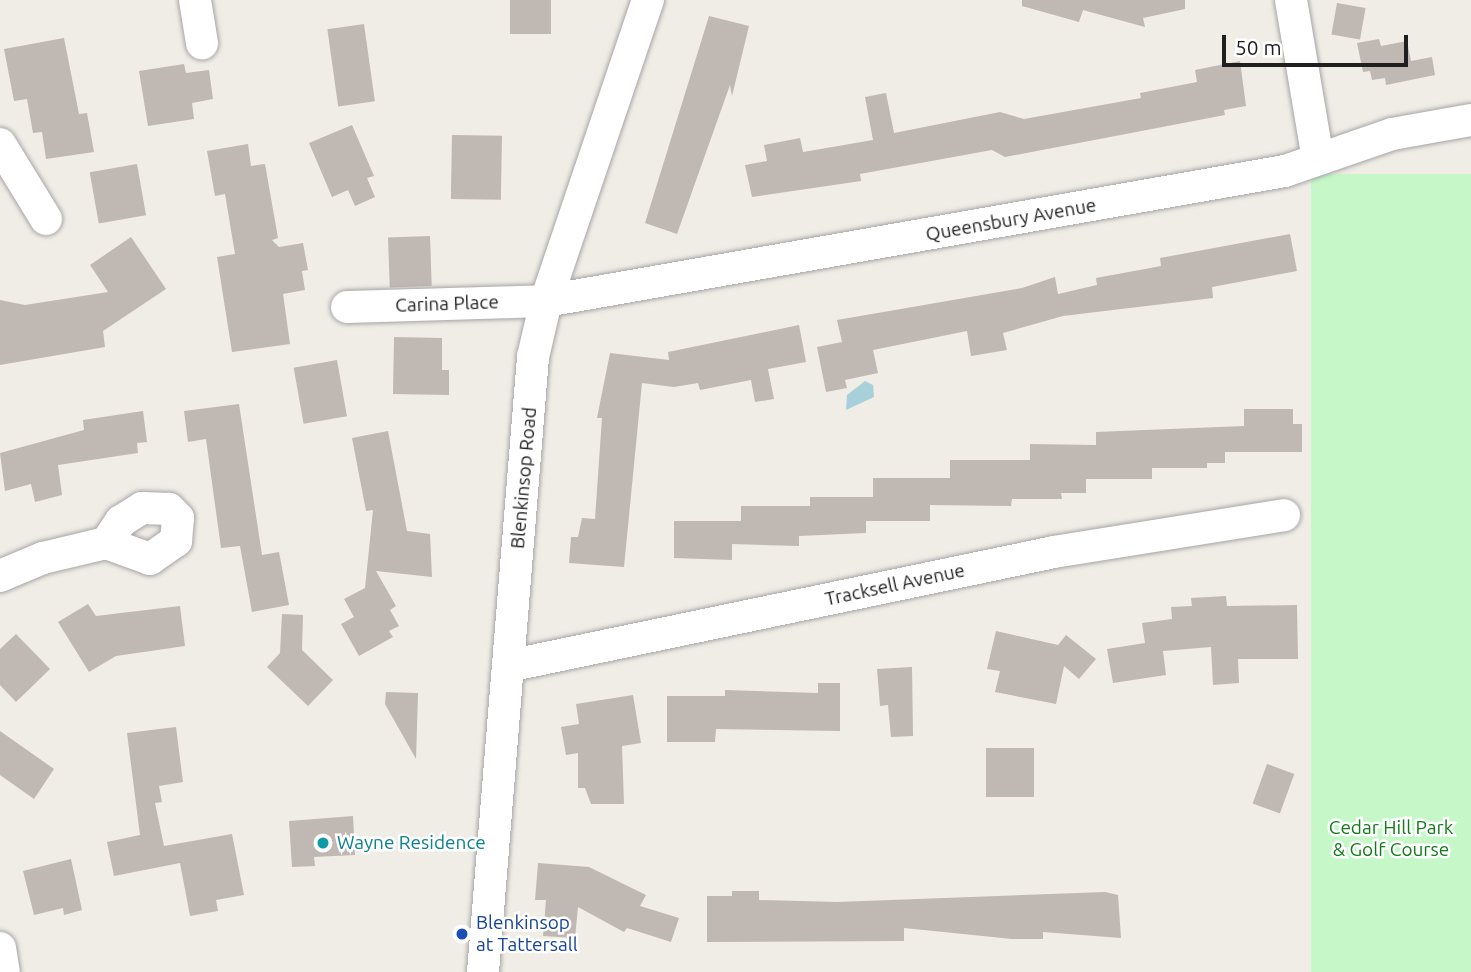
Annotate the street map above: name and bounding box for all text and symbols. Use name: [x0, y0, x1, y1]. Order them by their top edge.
scale bar: [1226, 21, 1412, 65]
text: 50 m: [1235, 35, 1282, 59]
street label: Queensbury Avenue: [924, 194, 1098, 246]
street label: Carina Place: [395, 291, 499, 317]
street label: Blenkinsop Road: [506, 406, 542, 550]
street label: Tracksell Avenue: [823, 559, 967, 611]
park label: Cedar Hill Park & Golf Course: [1329, 817, 1453, 861]
place label: Wayne Residence: [337, 832, 486, 854]
marker: Wayne Residence: [315, 835, 331, 851]
place label: Blenkinsop at Tattersall: [476, 912, 578, 956]
marker: Blenkinsop at Tattersall: [454, 926, 470, 942]

